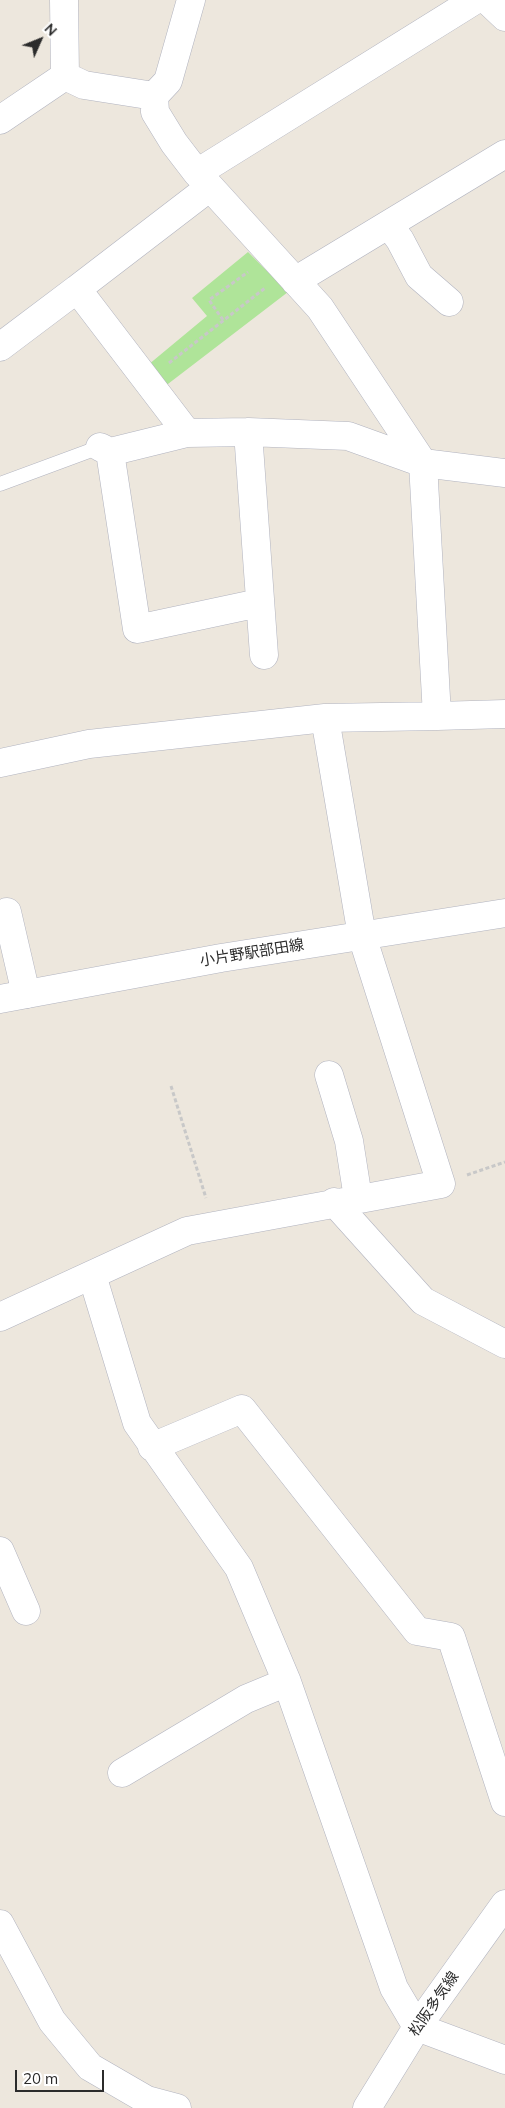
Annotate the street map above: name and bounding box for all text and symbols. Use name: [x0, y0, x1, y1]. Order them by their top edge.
north arrow: [15, 15, 65, 65]
text: N: [41, 20, 61, 40]
street label: 小片野駅部田線: [199, 936, 305, 970]
street label: 松阪多気線: [405, 1968, 463, 2040]
scale bar: [18, 2060, 106, 2092]
text: 20 m: [23, 2069, 58, 2088]

